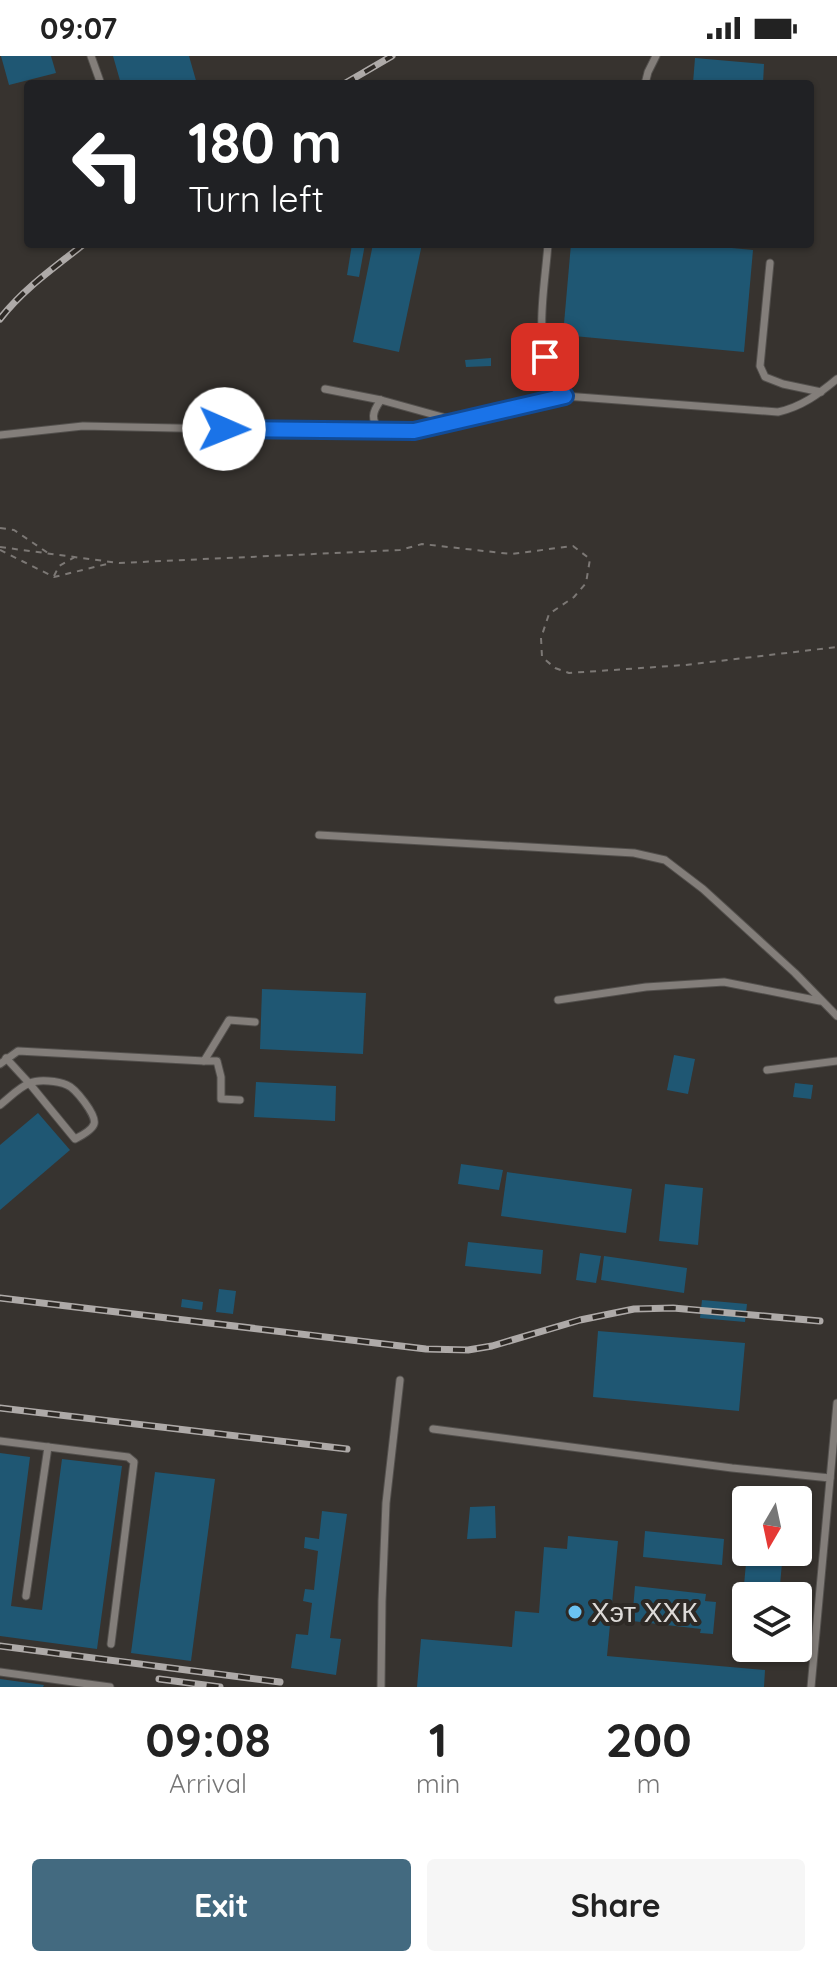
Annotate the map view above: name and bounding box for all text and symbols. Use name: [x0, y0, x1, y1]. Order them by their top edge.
text: 09:07: [40, 9, 117, 47]
text: 180 m: [188, 107, 342, 177]
icon: left: [56, 112, 160, 216]
text: Turn left: [188, 176, 324, 221]
pin: [511, 323, 579, 391]
icon: arrive: [523, 335, 567, 379]
position arrow: [182, 387, 266, 471]
north arrow: [732, 1486, 812, 1566]
map controls: [732, 1486, 812, 1662]
button: layers: [732, 1582, 812, 1662]
place label: Хэт ХХК: [591, 1594, 698, 1629]
marker: Хэт ХХК: [566, 1603, 584, 1621]
text: 09:08: [145, 1709, 271, 1769]
text: 1: [429, 1709, 448, 1769]
text: 200: [606, 1709, 692, 1769]
text: Arrival: [169, 1767, 247, 1800]
text: min: [416, 1767, 460, 1800]
text: m: [637, 1767, 660, 1800]
button: Exit: [32, 1859, 411, 1951]
button: Share: [427, 1859, 805, 1951]

